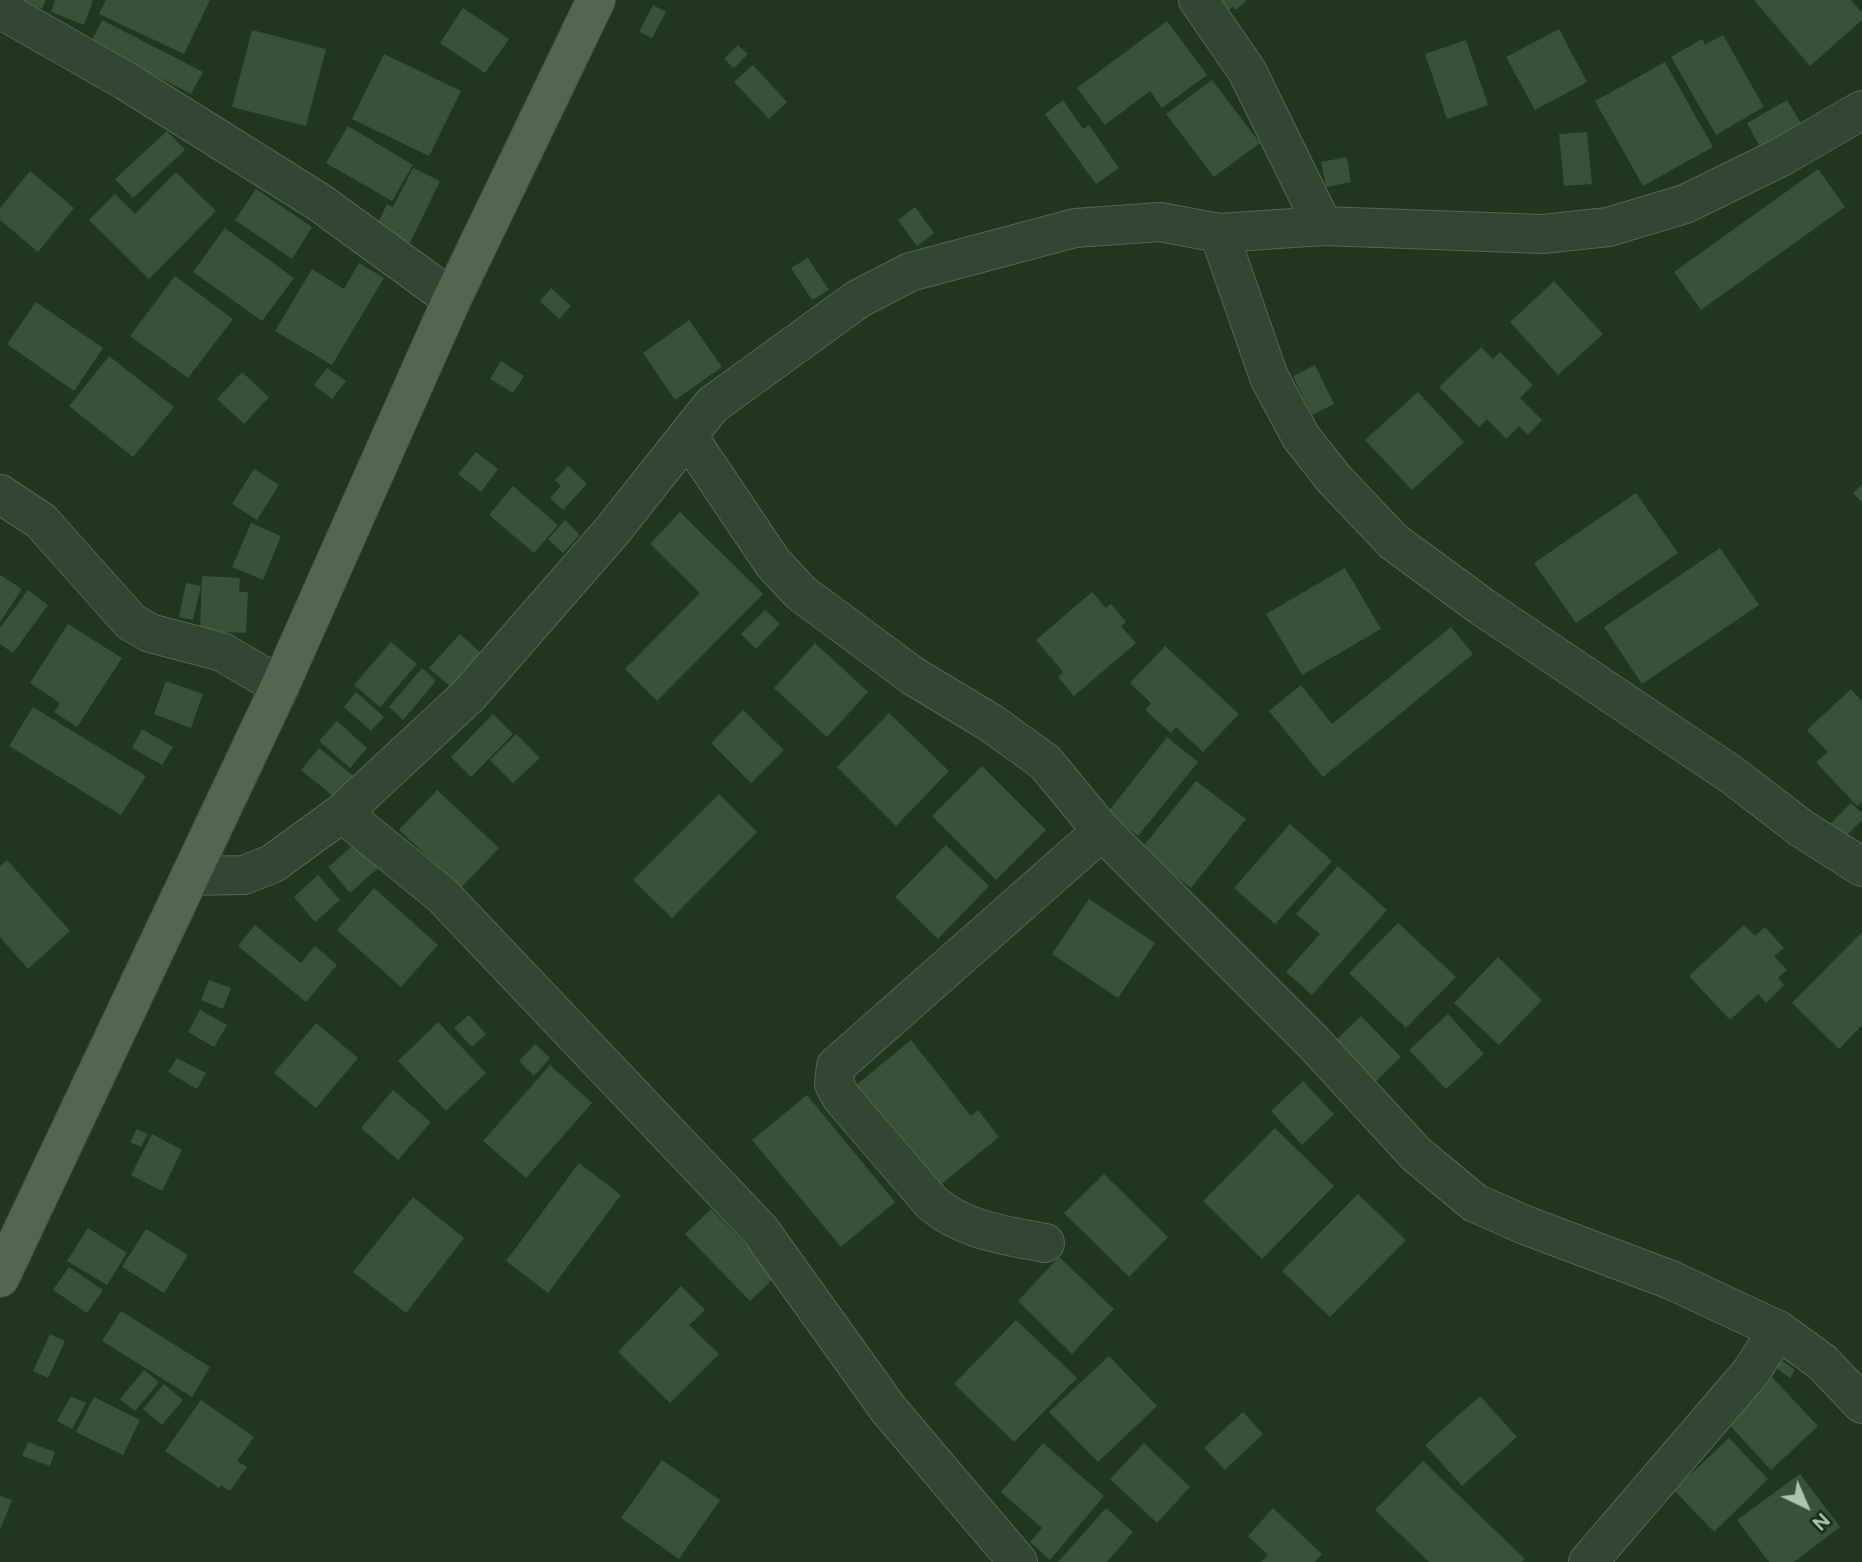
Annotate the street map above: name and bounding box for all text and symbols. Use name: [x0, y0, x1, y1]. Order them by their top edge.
north arrow: [1771, 1471, 1841, 1541]
text: N: [1808, 1508, 1834, 1535]

